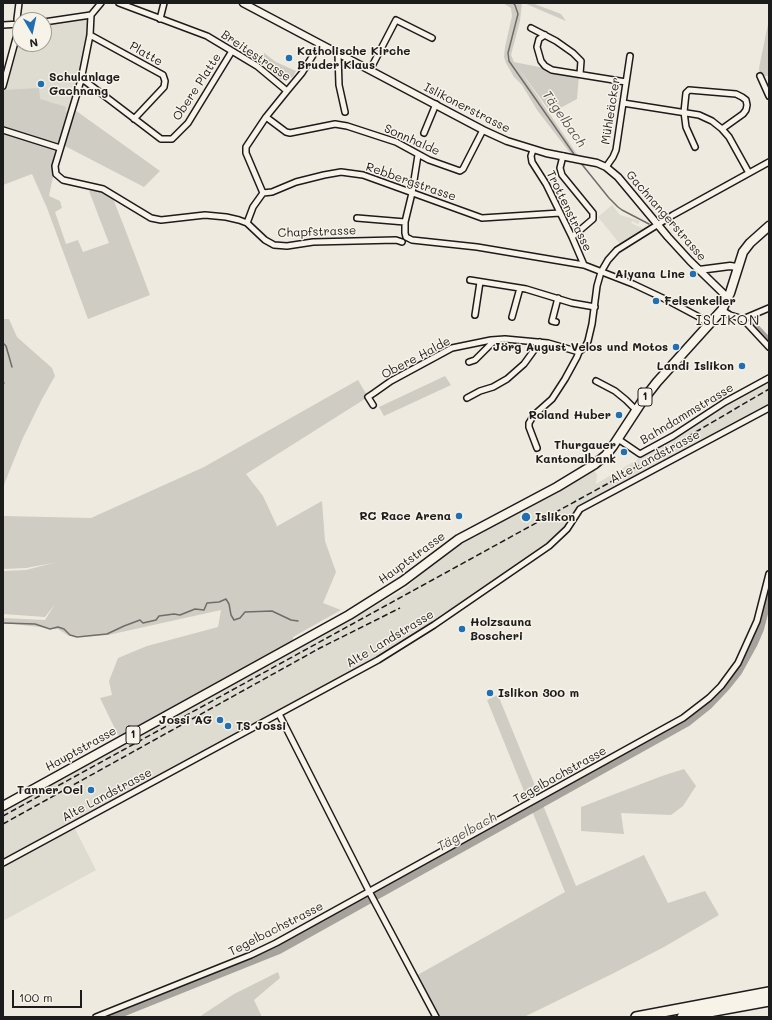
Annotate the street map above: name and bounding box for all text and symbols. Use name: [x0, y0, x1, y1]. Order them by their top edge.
north arrow: [12, 12, 52, 52]
street label: Breitestrasse: [218, 27, 294, 85]
text: N: [29, 35, 39, 51]
street label: Platte: [127, 39, 165, 69]
place label: Katholische Kirche Bruder Klaus: [297, 44, 410, 72]
street label: Obere Platte: [170, 51, 224, 123]
marker: Katholische Kirche Bruder Klaus: [284, 53, 294, 63]
place label: Schulanlage Gachnang: [49, 70, 120, 98]
street label: Mühleäcker: [599, 76, 623, 146]
marker: Schulanlage Gachnang: [36, 79, 46, 89]
street label: Islikonerstrasse: [421, 80, 513, 136]
water label: Tägelbach: [539, 88, 589, 150]
street label: Sonnhalde: [382, 121, 442, 159]
street label: Rebbergstrasse: [364, 160, 458, 204]
street label: Trottenstrasse: [543, 168, 595, 254]
street label: Gachnangerstrasse: [623, 168, 709, 264]
street label: Chapfstrasse: [277, 223, 357, 241]
place label: Aiyana Line: [615, 267, 685, 281]
marker: Aiyana Line: [688, 269, 698, 279]
place label: Felsenkeller: [664, 294, 736, 308]
marker: Felsenkeller: [651, 296, 661, 306]
district label: ISLIKON: [696, 313, 760, 329]
street label: Obere Halde: [379, 334, 453, 382]
place label: Jörg August Velos und Motos: [493, 340, 668, 354]
marker: Jörg August Velos und Motos: [671, 342, 681, 352]
place label: Landi Islikon: [657, 359, 734, 373]
marker: Landi Islikon: [737, 361, 747, 371]
street label: Bahndammstrasse: [638, 380, 736, 448]
road number: 1: [638, 388, 652, 406]
place label: Roland Huber: [528, 408, 611, 422]
marker: Roland Huber: [614, 410, 624, 420]
street label: Alte Landstrasse: [608, 427, 702, 487]
place label: Thurgauer Kantonalbank: [535, 438, 616, 466]
marker: Thurgauer Kantonalbank: [619, 447, 629, 457]
place label: RC Race Arena: [359, 509, 451, 523]
place label: Islikon: [535, 510, 575, 524]
marker: RC Race Arena: [454, 511, 464, 521]
marker: Islikon: [520, 511, 532, 523]
street label: Hauptstrasse: [376, 529, 448, 587]
street label: Alte Landstrasse: [344, 607, 436, 671]
place label: Holzsauna Boscheri: [470, 615, 532, 643]
marker: Holzsauna Boscheri: [457, 624, 467, 634]
place label: Islikon 300 m: [498, 686, 579, 700]
marker: Islikon 300 m: [485, 688, 495, 698]
place label: Jossi AG: [159, 713, 212, 727]
marker: Jossi AG: [215, 715, 225, 725]
place label: TS Jossi: [236, 719, 286, 733]
marker: TS Jossi: [223, 721, 233, 731]
street label: Hauptstrasse: [43, 724, 119, 774]
road number: 1: [126, 726, 140, 744]
street label: Tegelbachstrasse: [511, 743, 609, 807]
street label: Alte Landstrasse: [60, 765, 154, 825]
place label: Tanner Oel: [17, 783, 83, 797]
marker: Tanner Oel: [86, 785, 96, 795]
water label: Tägelbach: [435, 809, 499, 855]
street label: Tegelbachstrasse: [226, 899, 326, 959]
scale bar: [14, 982, 84, 1008]
text: 100 m: [19, 989, 53, 1005]

